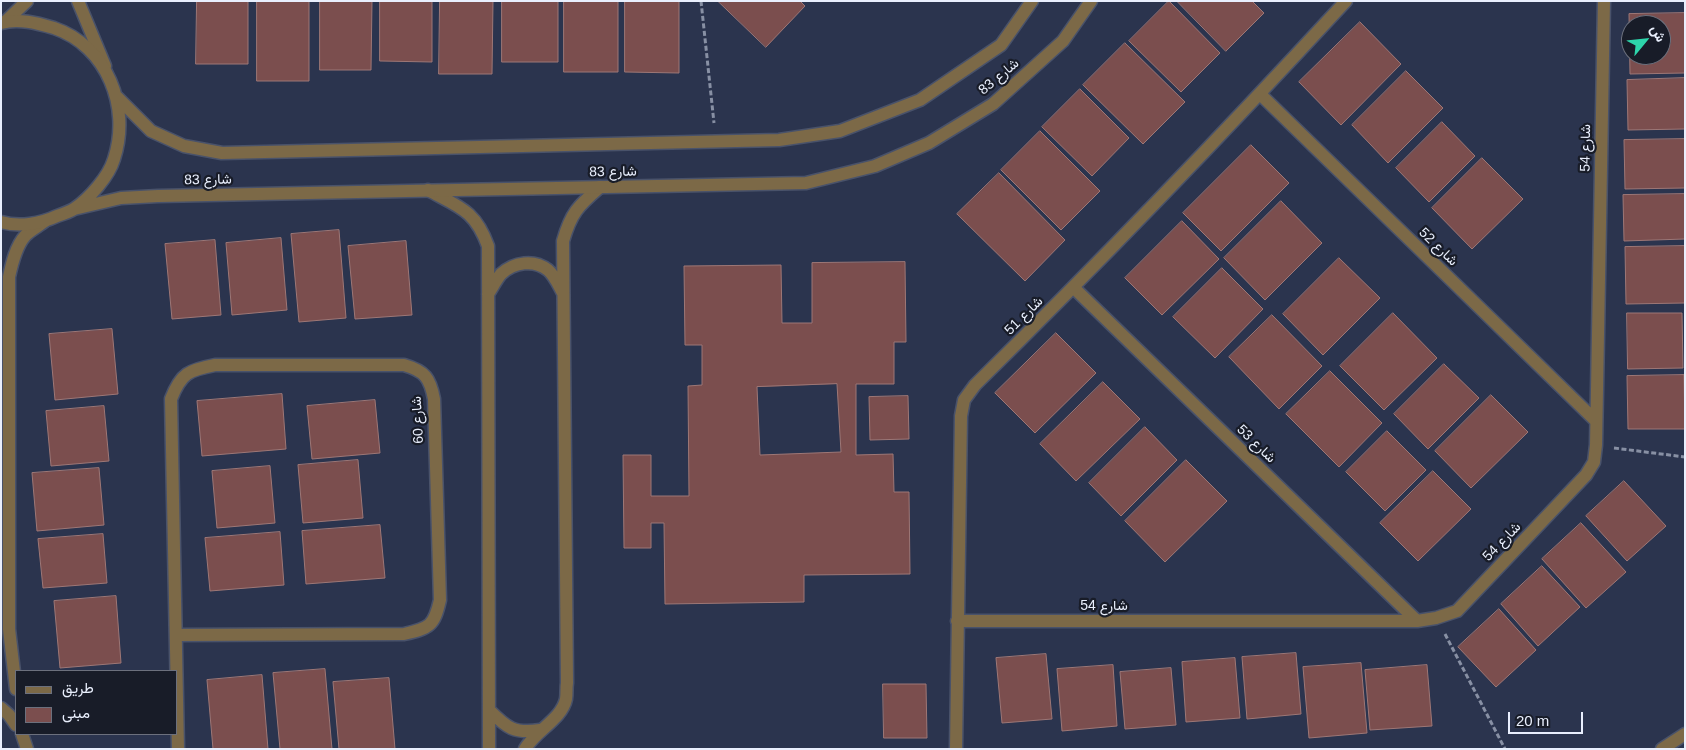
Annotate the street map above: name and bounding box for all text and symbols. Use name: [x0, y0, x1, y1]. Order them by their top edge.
north arrow: [1621, 15, 1671, 65]
text: ش: [1647, 22, 1669, 45]
street label: شارع 83: [975, 55, 1023, 99]
street label: شارع 54: [1577, 124, 1595, 172]
street label: شارع 83: [589, 163, 637, 181]
street label: شارع 83: [184, 171, 232, 189]
street label: شارع 52: [1415, 224, 1461, 270]
street label: شارع 51: [1001, 293, 1047, 339]
street label: شارع 60: [408, 396, 428, 444]
street label: شارع 53: [1233, 421, 1279, 467]
street label: شارع 54: [1479, 519, 1525, 565]
street label: شارع 54: [1080, 598, 1128, 614]
legend: [15, 670, 178, 735]
text: طريق: [62, 679, 94, 696]
scale bar: [1511, 702, 1586, 734]
text: مبنى: [62, 704, 90, 721]
text: 20 m: [1516, 712, 1549, 729]

